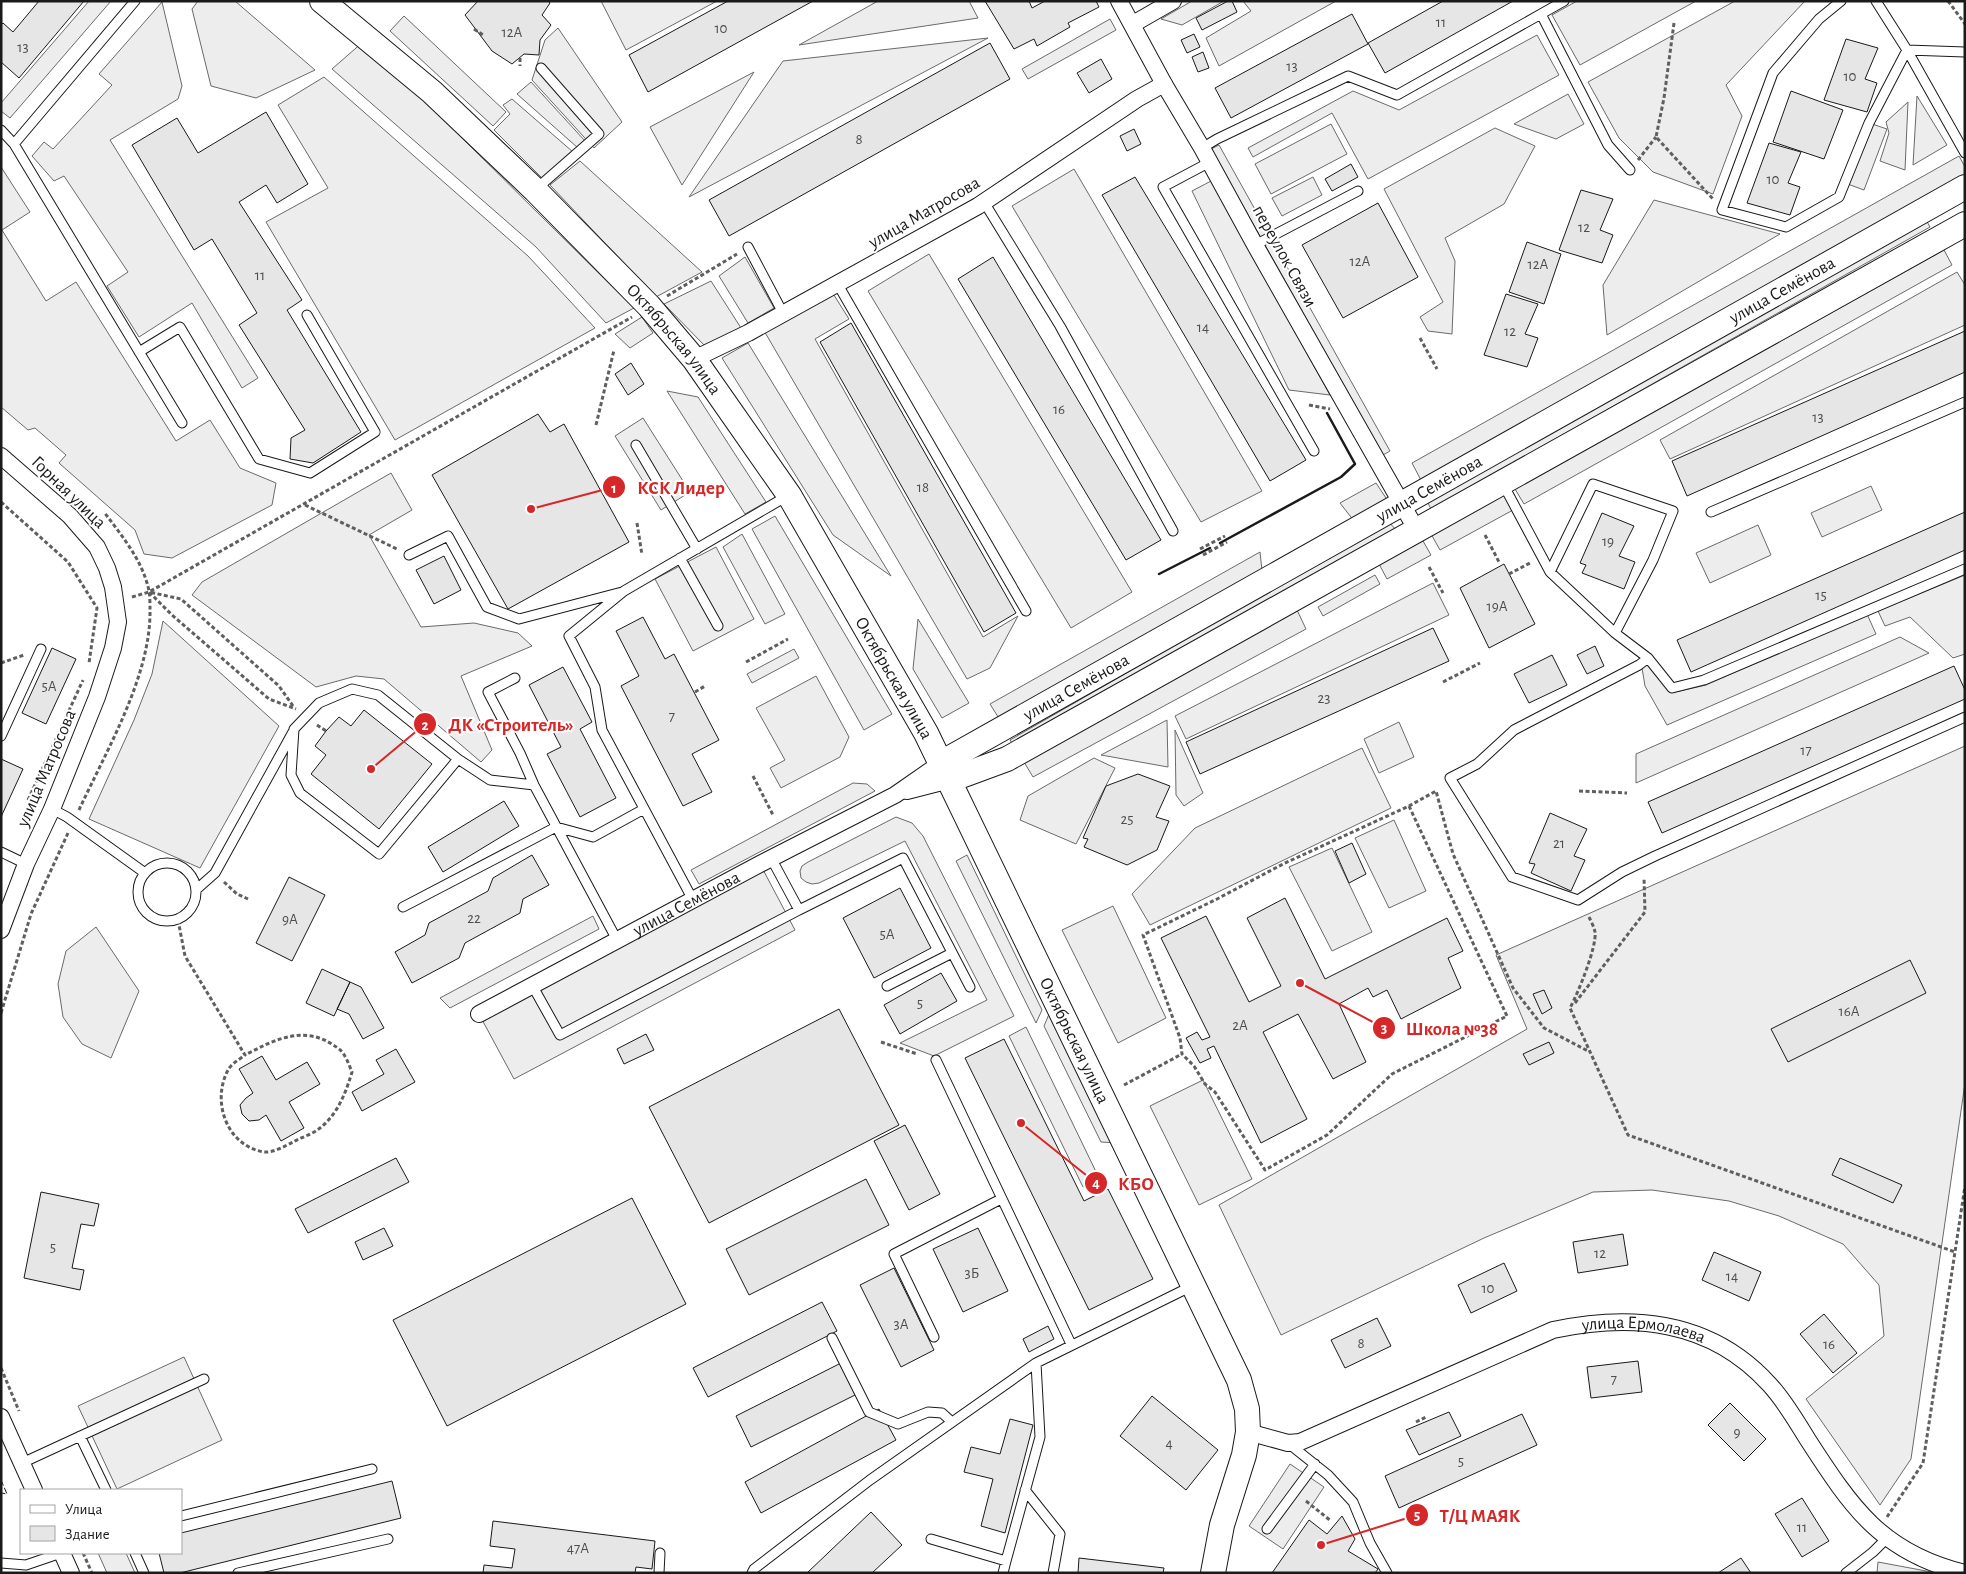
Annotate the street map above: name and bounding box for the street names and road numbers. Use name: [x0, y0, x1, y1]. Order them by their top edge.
street label: улица Матросова: [865, 174, 983, 252]
street label: переулок Связи: [1249, 203, 1319, 310]
street label: улица Семёнова: [1726, 254, 1838, 328]
street label: Октябрьская улица: [623, 281, 724, 398]
street label: Горная улица: [28, 453, 109, 532]
street label: улица Семёнова: [1373, 453, 1485, 527]
street label: Октябрьская улица: [851, 614, 936, 742]
street label: улица Семёнова: [1020, 651, 1132, 725]
street label: улица Матросова: [14, 707, 80, 830]
street label: улица Семёнова: [630, 868, 743, 940]
street label: Октябрьская улица: [1036, 975, 1112, 1107]
street label: улица Ермолаева: [1580, 1314, 1708, 1347]

